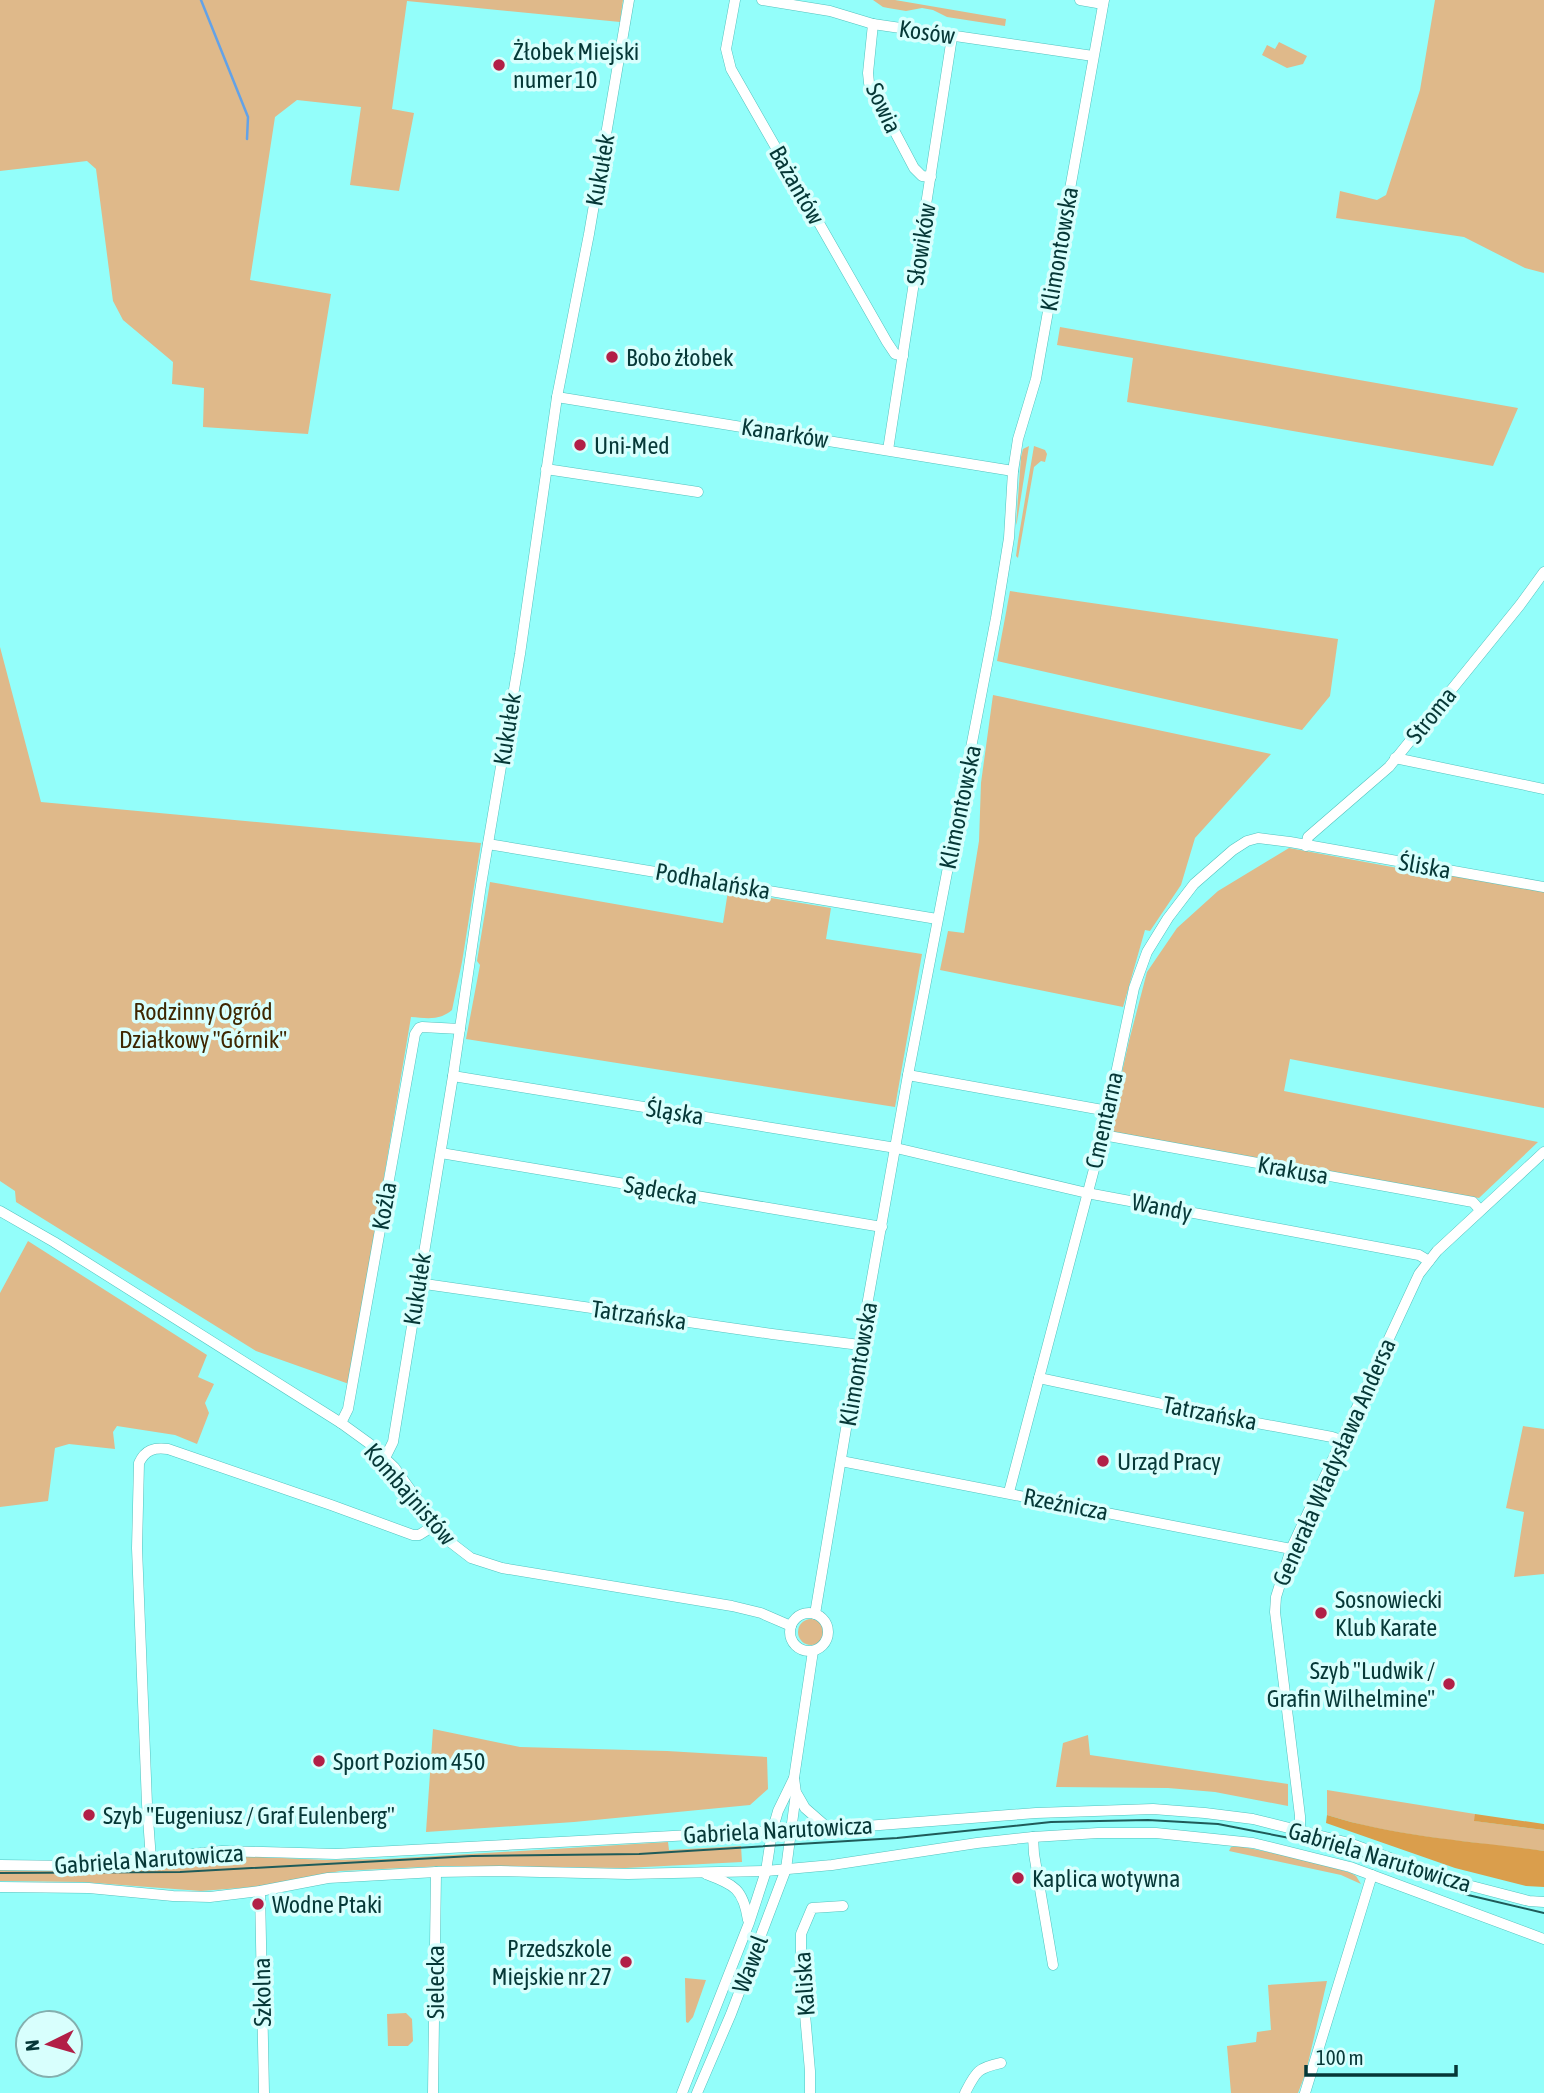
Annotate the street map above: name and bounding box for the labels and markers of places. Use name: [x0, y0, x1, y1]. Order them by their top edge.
place label: Żłobek Miejski numer 10: [513, 38, 639, 93]
marker: Żłobek Miejski numer 10: [491, 57, 507, 73]
place label: Bobo żłobek: [626, 344, 734, 371]
marker: Bobo żłobek: [604, 349, 620, 365]
place label: Uni-Med: [594, 432, 670, 459]
marker: Uni-Med: [572, 437, 588, 453]
place label: Urząd Pracy: [1117, 1448, 1221, 1475]
marker: Urząd Pracy: [1095, 1453, 1111, 1469]
place label: Sosnowiecki Klub Karate: [1335, 1586, 1442, 1641]
marker: Sosnowiecki Klub Karate: [1313, 1605, 1329, 1621]
place label: Szyb "Ludwik / Grafin Wilhelmine": [1267, 1657, 1435, 1712]
marker: Szyb "Ludwik / Grafin Wilhelmine": [1441, 1676, 1457, 1692]
place label: Sport Poziom 450: [333, 1748, 485, 1775]
marker: Sport Poziom 450: [311, 1753, 327, 1769]
place label: Szyb "Eugeniusz / Graf Eulenberg": [103, 1802, 395, 1829]
marker: Szyb "Eugeniusz / Graf Eulenberg": [81, 1807, 97, 1823]
place label: Kaplica wotywna: [1032, 1865, 1180, 1892]
marker: Kaplica wotywna: [1010, 1870, 1026, 1886]
place label: Wodne Ptaki: [272, 1891, 382, 1918]
marker: Wodne Ptaki: [250, 1896, 266, 1912]
place label: Przedszkole Miejskie nr 27: [491, 1935, 612, 1990]
marker: Przedszkole Miejskie nr 27: [618, 1954, 634, 1970]

